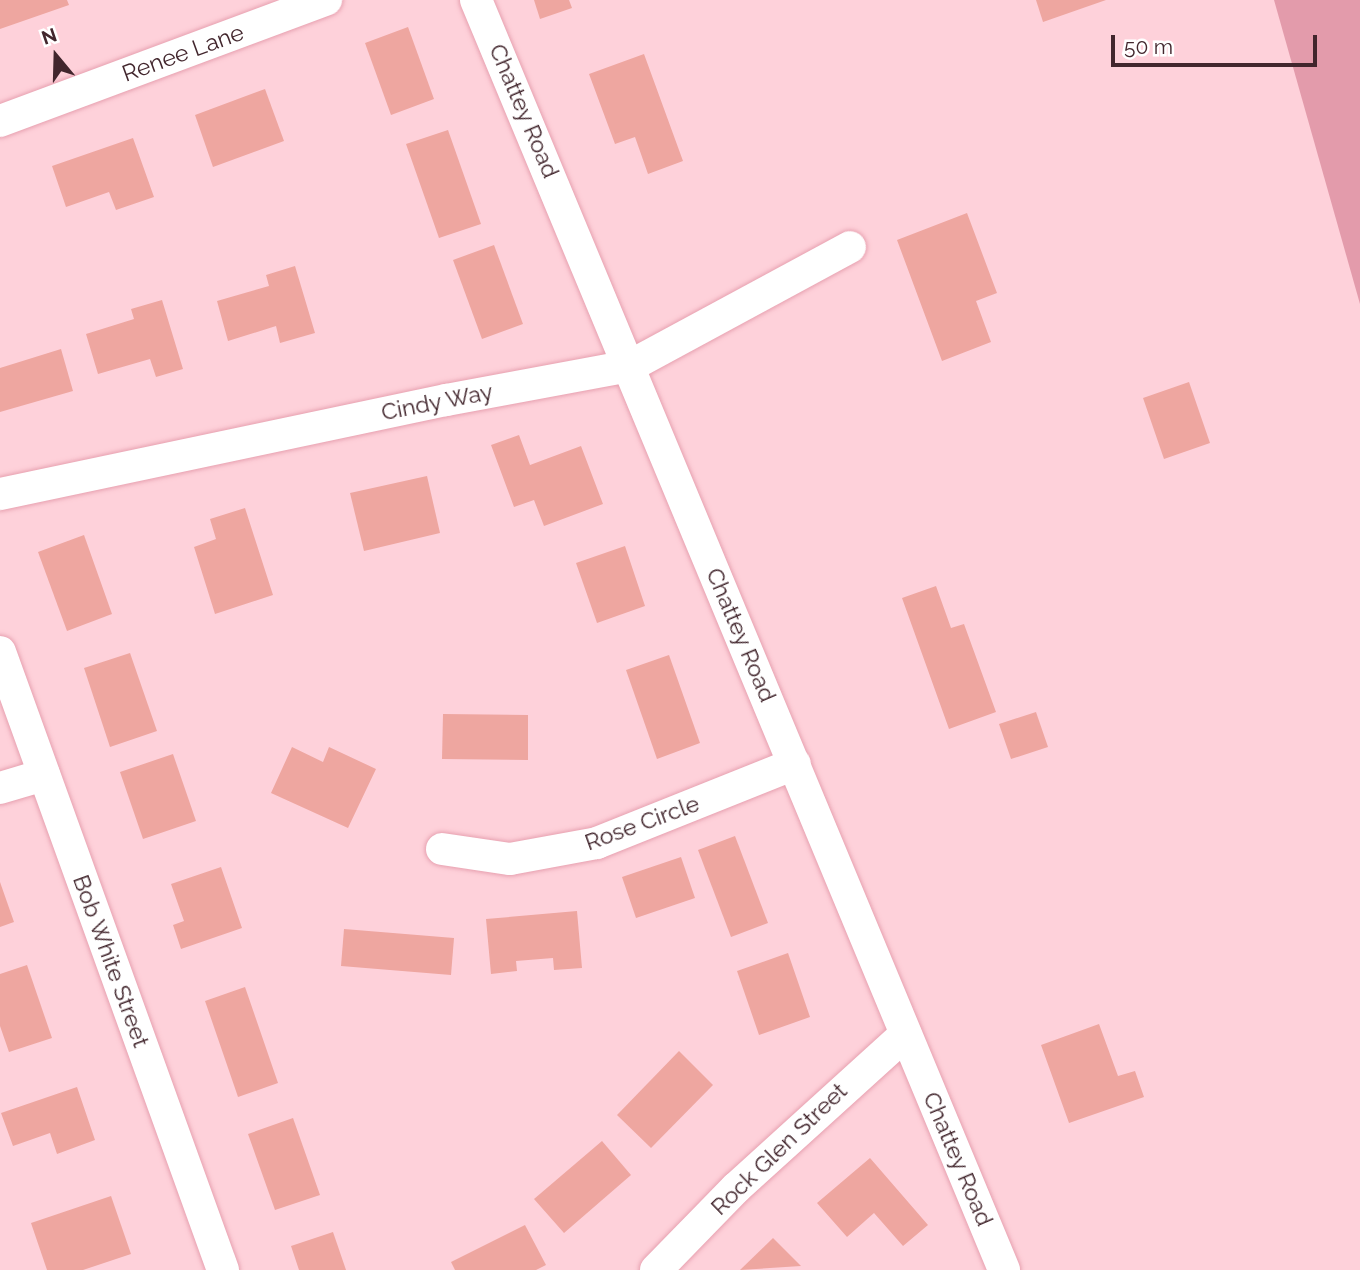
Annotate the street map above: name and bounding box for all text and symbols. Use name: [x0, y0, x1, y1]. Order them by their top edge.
street label: Renee Lane: [118, 18, 248, 88]
north arrow: [21, 21, 91, 91]
scale bar: [1115, 21, 1322, 65]
text: N: [39, 23, 60, 49]
text: 50 m: [1124, 34, 1173, 59]
street label: Chattey Road: [483, 40, 565, 182]
street label: Cindy Way: [378, 378, 496, 426]
street label: Chattey Road: [700, 564, 782, 706]
street label: Rose Circle: [581, 790, 703, 856]
street label: Bob White Street: [67, 871, 155, 1051]
street label: Rock Glen Street: [705, 1077, 853, 1221]
street label: Chattey Road: [917, 1088, 999, 1230]

